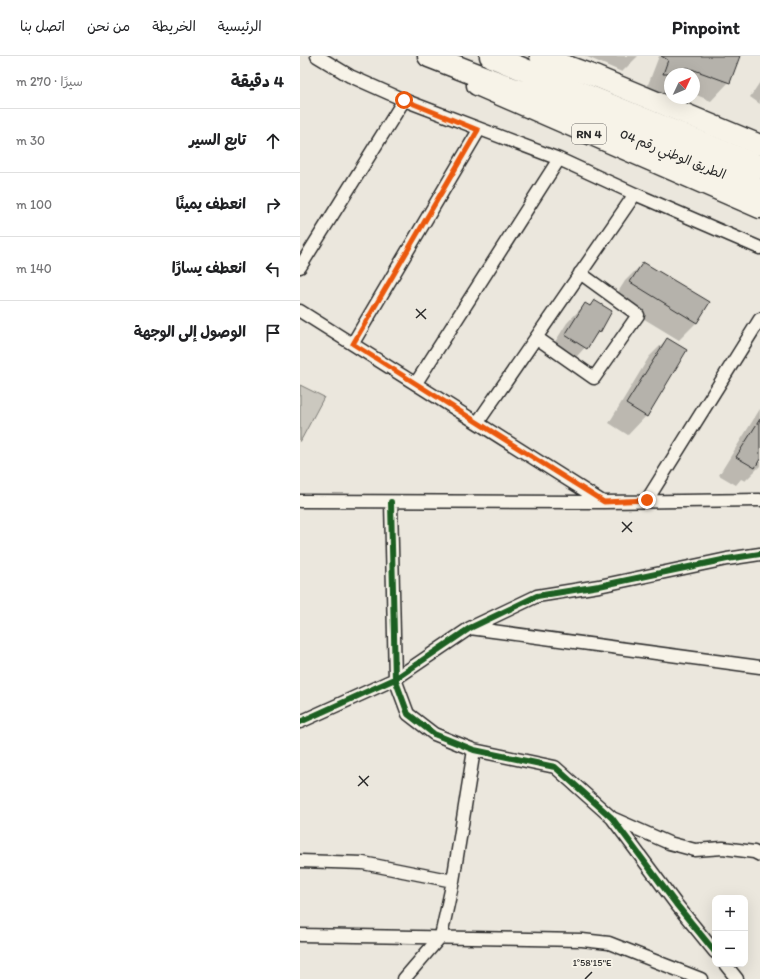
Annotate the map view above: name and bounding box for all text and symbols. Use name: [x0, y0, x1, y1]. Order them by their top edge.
text: Pinpoint: [672, 16, 740, 39]
text: اتصل بنا: [20, 18, 65, 35]
text: من نحن: [87, 18, 130, 35]
text: الخريطة: [152, 18, 196, 35]
text: الرئيسية: [218, 18, 262, 35]
north arrow: [664, 68, 700, 104]
text: 4 دقيقة: [231, 71, 284, 91]
text: سيرًا · 270 m: [16, 74, 83, 89]
route start: [395, 91, 413, 109]
road number: RN 4: [572, 124, 606, 144]
street label: الطريق الوطني رقم 04: [616, 126, 728, 186]
icon: ahead: [262, 130, 284, 152]
text: تابع السير: [189, 131, 246, 149]
text: 30 m: [16, 133, 45, 148]
icon: right: [262, 194, 284, 216]
text: انعطف يمينًا: [176, 195, 246, 213]
text: 100 m: [16, 197, 52, 212]
icon: left: [262, 258, 284, 280]
text: انعطف يسارًا: [172, 259, 246, 277]
text: 140 m: [16, 261, 52, 276]
icon: arrive: [262, 322, 284, 344]
text: الوصول إلى الوجهة: [134, 323, 246, 341]
route end: [638, 491, 656, 509]
map controls: [712, 895, 748, 967]
button: +: [712, 895, 748, 931]
button: −: [712, 931, 748, 967]
text: 1°58'15"E: [572, 956, 612, 969]

